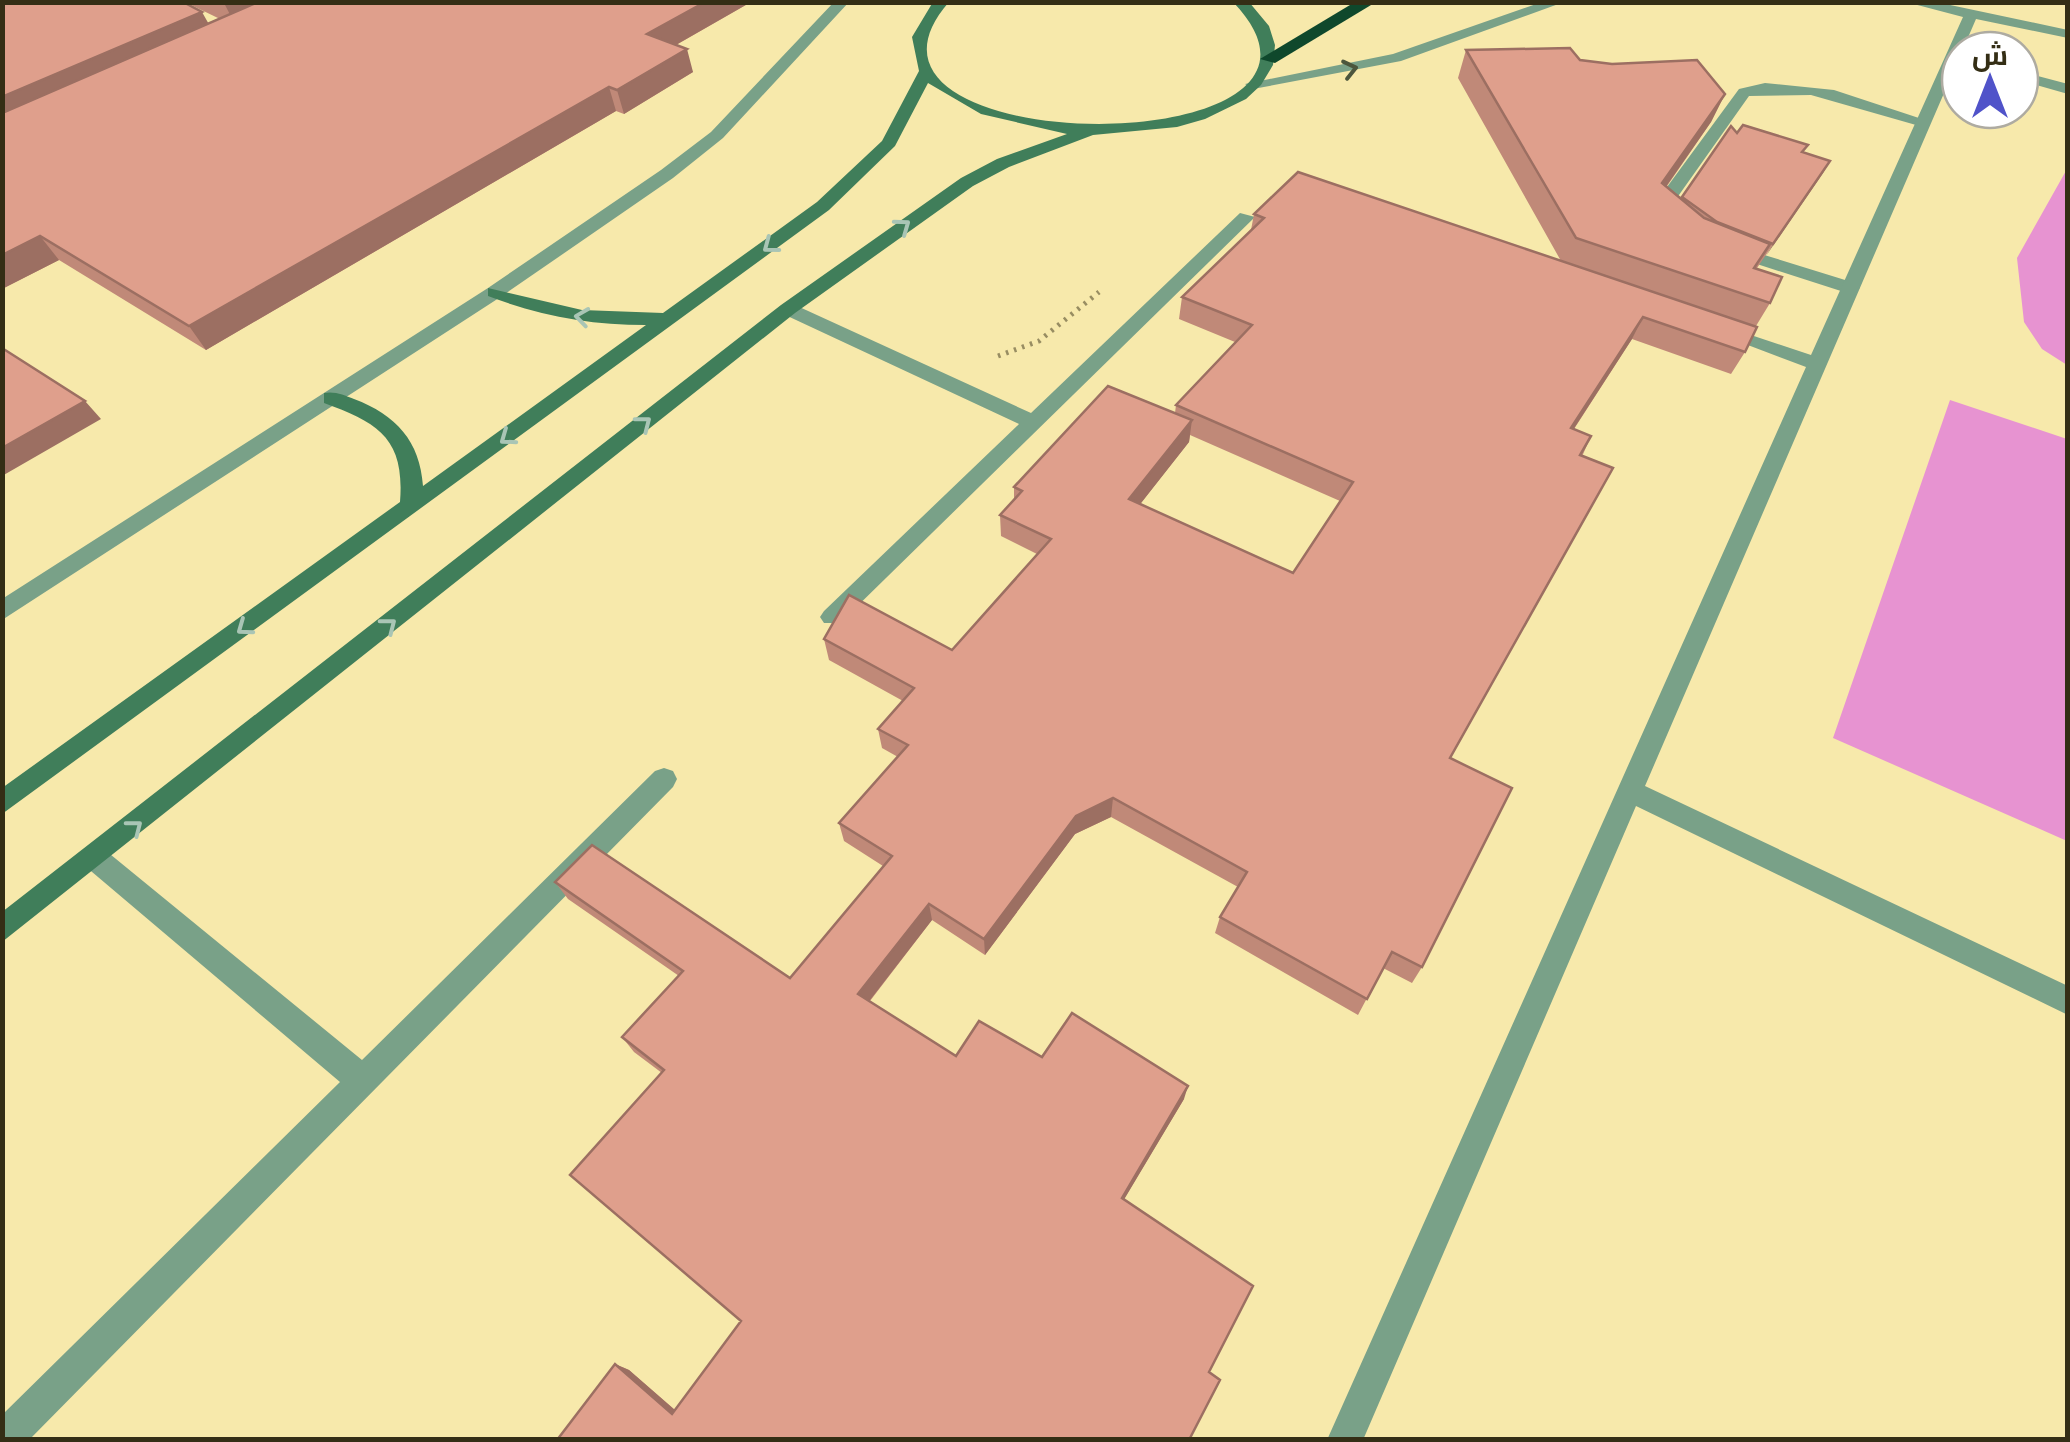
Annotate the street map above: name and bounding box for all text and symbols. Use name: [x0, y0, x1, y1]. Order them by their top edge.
north arrow: [1940, 30, 2040, 130]
text: ش: [1972, 37, 2008, 72]
one-way arrow: [1341, 60, 1358, 81]
one-way arrow: [892, 221, 910, 238]
one-way arrow: [763, 235, 781, 252]
one-way arrow: [573, 307, 590, 328]
one-way arrow: [633, 417, 651, 435]
one-way arrow: [500, 426, 518, 444]
one-way arrow: [237, 616, 255, 634]
one-way arrow: [378, 619, 396, 637]
one-way arrow: [123, 821, 141, 838]

